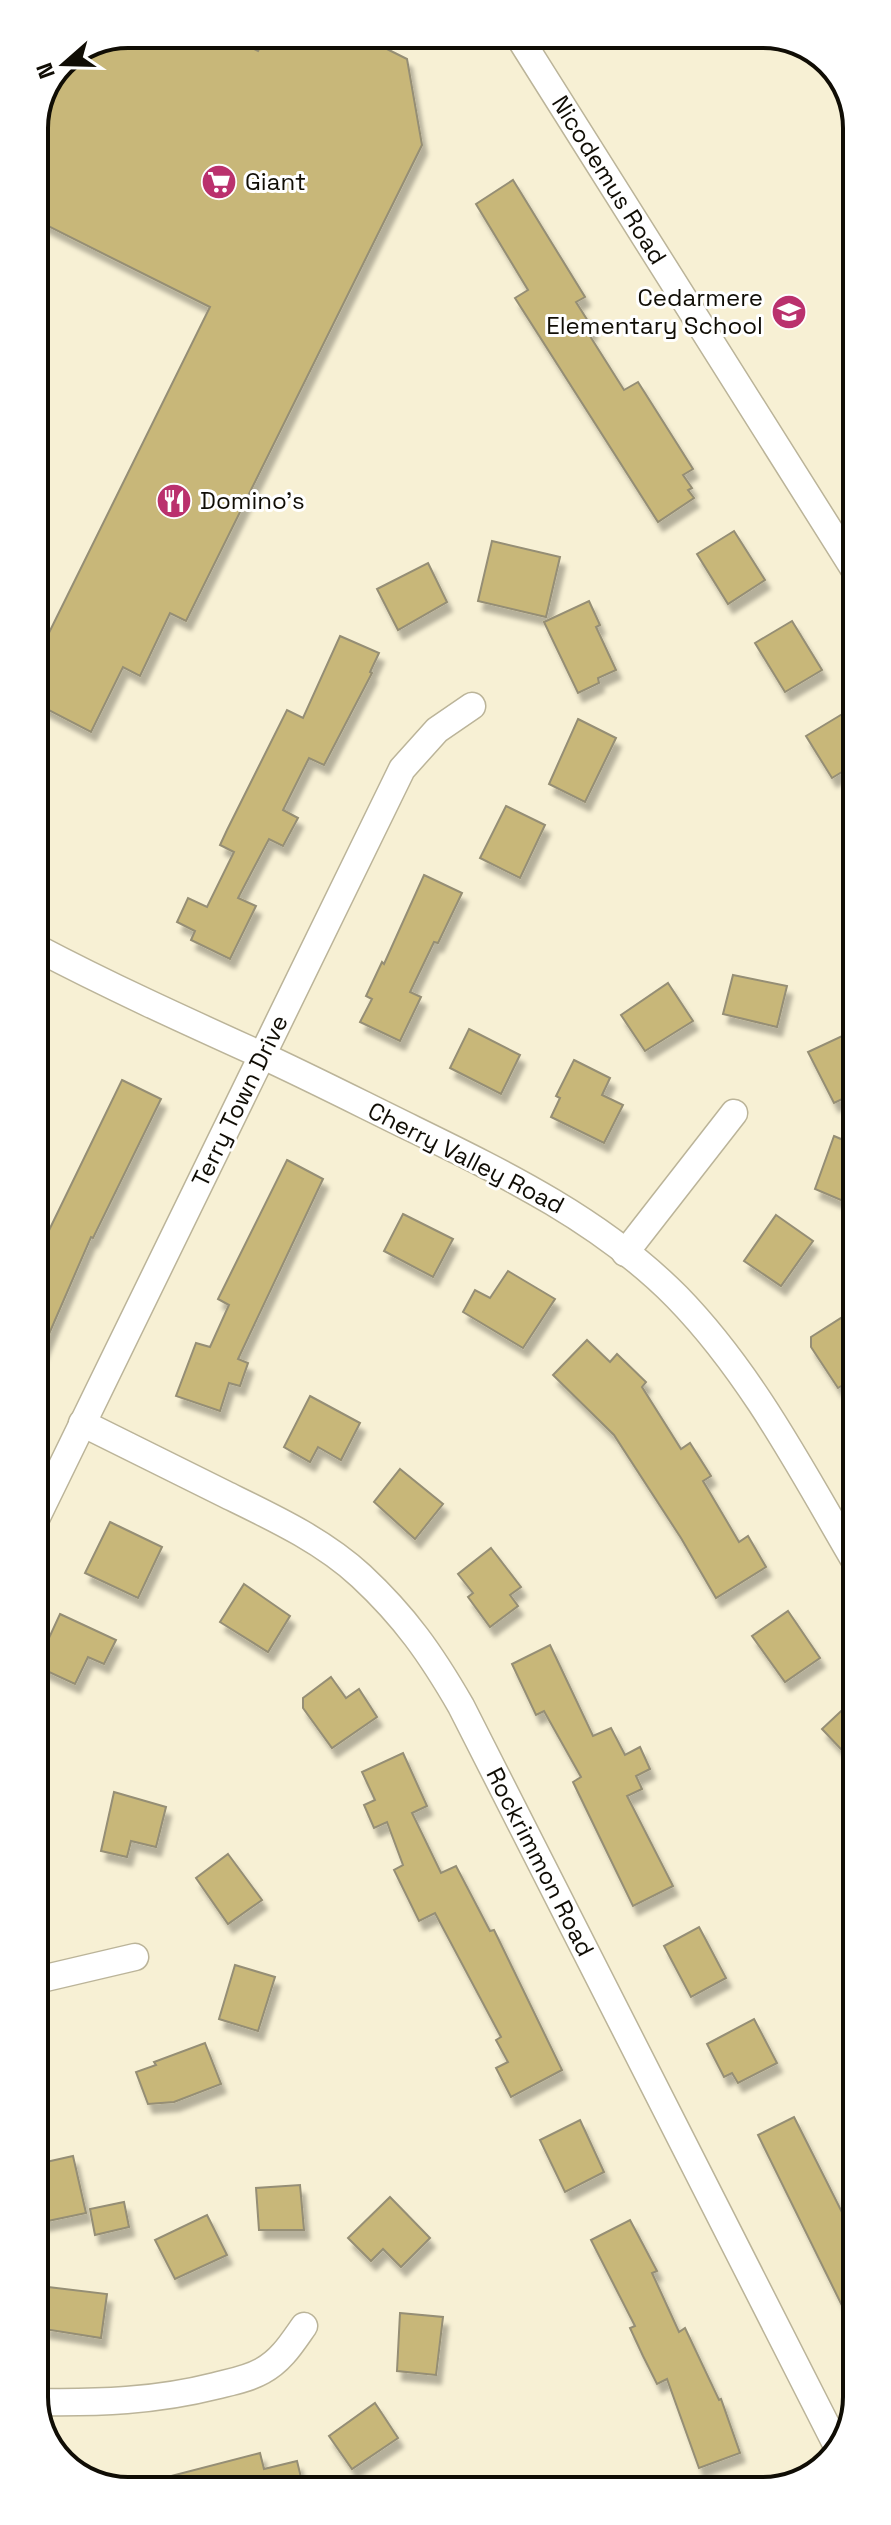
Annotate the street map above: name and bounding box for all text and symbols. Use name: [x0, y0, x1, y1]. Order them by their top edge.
north arrow: [24, 24, 104, 104]
text: N: [30, 59, 61, 83]
street label: Nicodemus Road: [545, 89, 674, 270]
supermarket icon: Giant: [200, 163, 238, 201]
place label: Giant: [245, 166, 306, 197]
place label: Cedarmere Elementary School: [546, 282, 763, 341]
school or university icon: Cedarmere Elementary School: [770, 293, 808, 331]
restaurant icon: Domino's: [155, 482, 193, 520]
place label: Domino's: [200, 485, 305, 516]
street label: Terry Town Drive: [184, 1009, 295, 1192]
street label: Cherry Valley Road: [363, 1095, 570, 1221]
street label: Rockrimmon Road: [479, 1762, 601, 1962]

